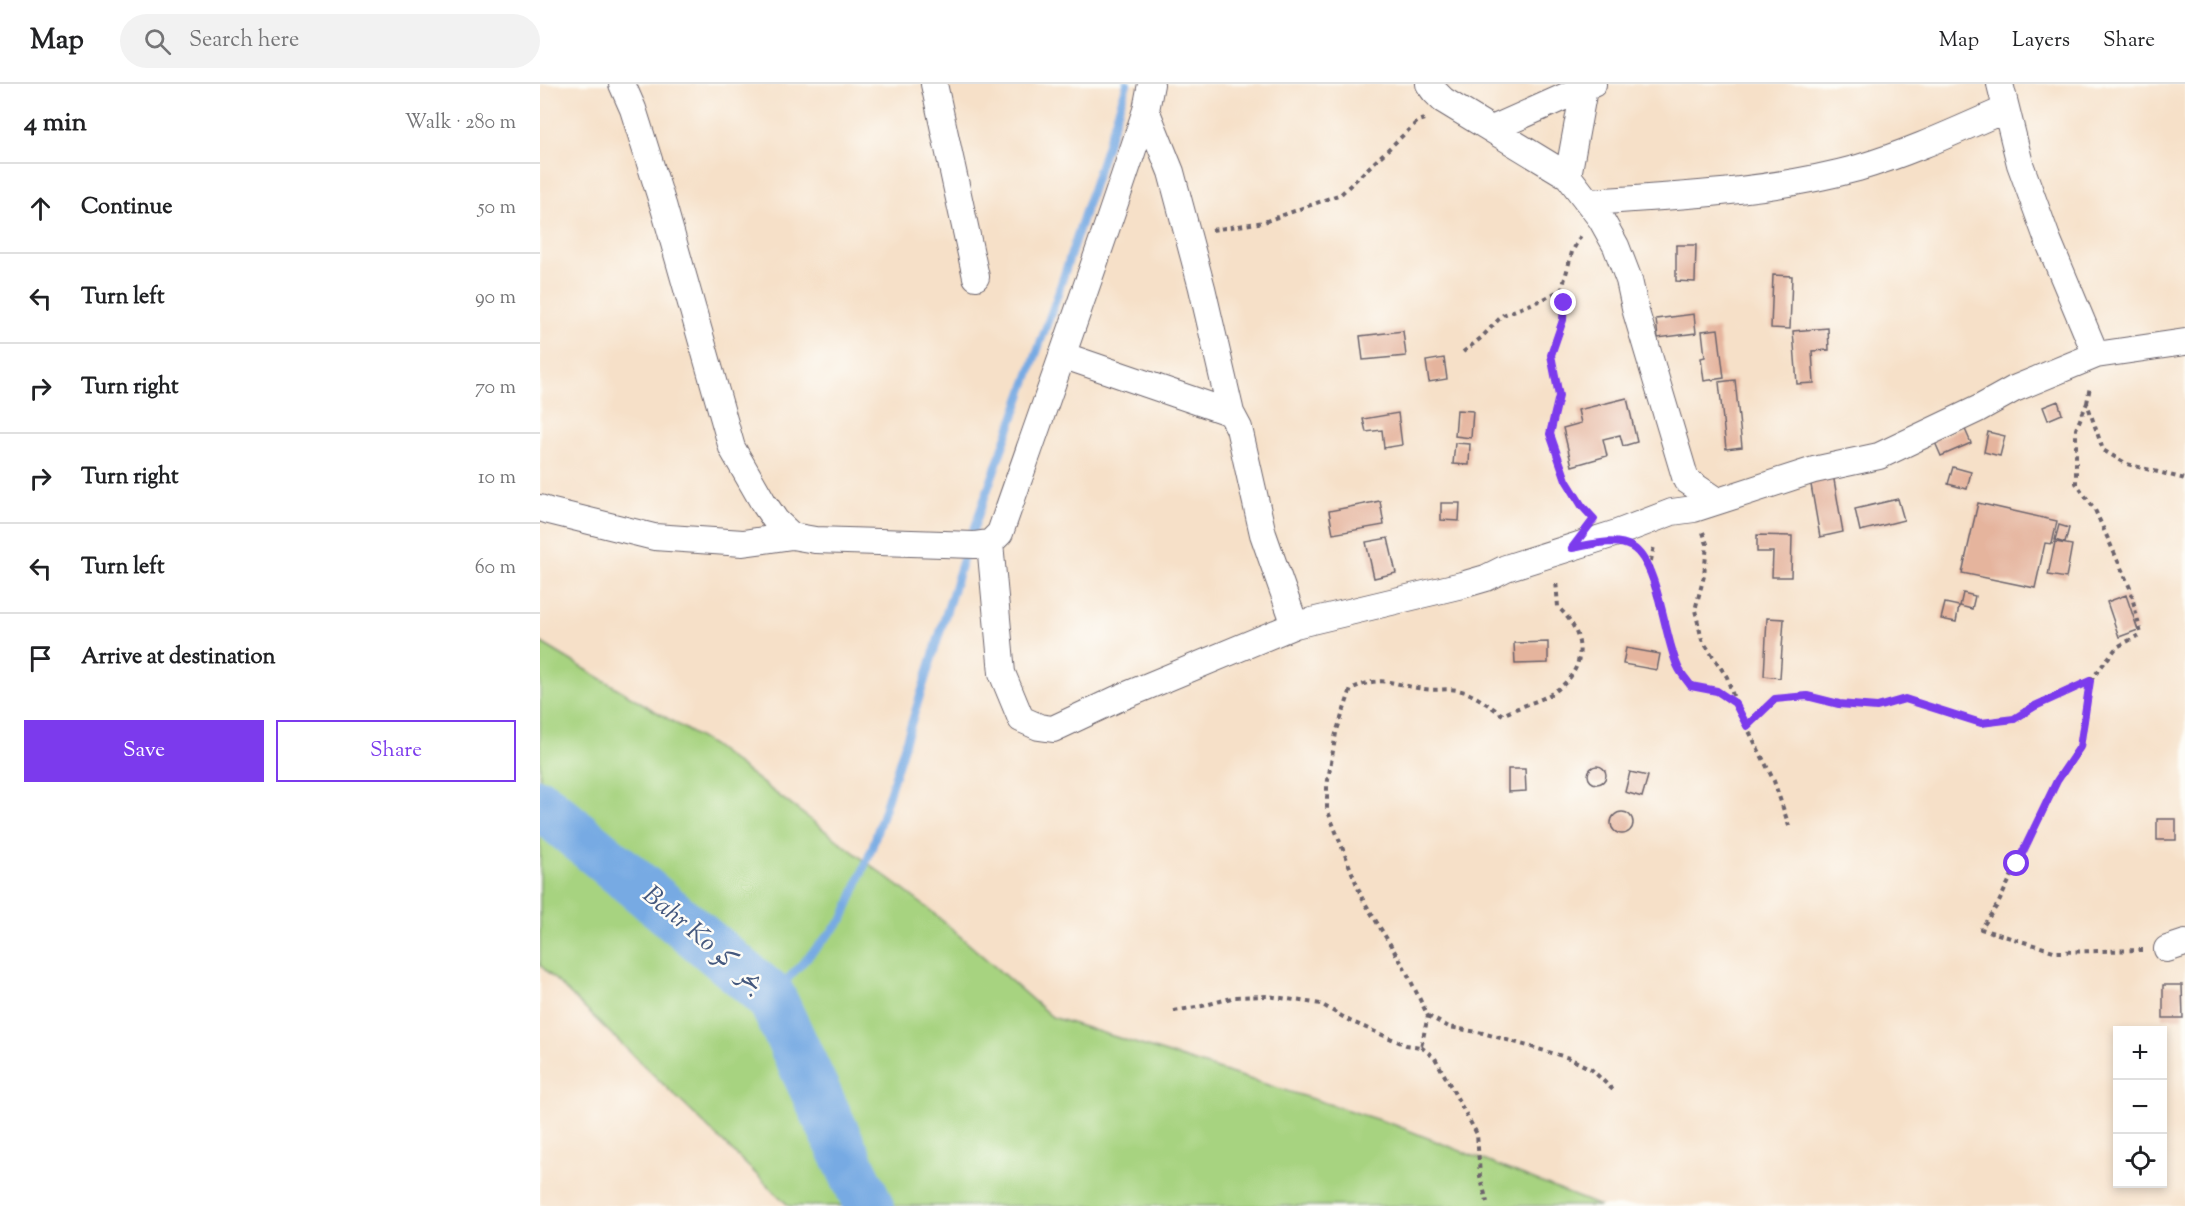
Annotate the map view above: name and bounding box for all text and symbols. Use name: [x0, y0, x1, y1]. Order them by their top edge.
search box: [120, 14, 540, 68]
text: Map: [30, 21, 84, 61]
icon: search: [141, 25, 174, 58]
text: Search here: [189, 25, 299, 57]
text: Map: [1939, 26, 1979, 56]
text: Layers: [2012, 26, 2070, 56]
text: Share: [2103, 26, 2155, 56]
text: 4 min: [24, 105, 87, 142]
text: Walk · 280 m: [405, 109, 516, 138]
icon: ahead: [24, 192, 57, 225]
text: Continue: [81, 192, 172, 224]
text: 50 m: [478, 194, 516, 223]
icon: left: [24, 282, 57, 315]
text: Turn left: [81, 282, 164, 314]
text: 90 m: [475, 284, 516, 313]
route end: [1550, 289, 1576, 315]
icon: right: [24, 372, 57, 405]
text: Turn right: [81, 372, 178, 404]
text: 70 m: [475, 374, 516, 403]
icon: right: [24, 462, 57, 495]
text: Turn right: [81, 462, 178, 494]
text: 10 m: [478, 464, 516, 493]
icon: left: [24, 552, 57, 585]
text: Turn left: [81, 552, 164, 584]
text: 60 m: [475, 554, 516, 583]
icon: arrive: [24, 642, 57, 675]
text: Arrive at destination: [81, 642, 276, 674]
button: Save: [24, 720, 264, 782]
button: Share: [276, 720, 516, 782]
route start: [2003, 850, 2029, 876]
water label: Bahr Ko بحر كو: [634, 878, 772, 1002]
map controls: [2113, 1026, 2167, 1188]
button: +: [2113, 1026, 2167, 1080]
button: −: [2113, 1080, 2167, 1134]
button: locate: [2113, 1134, 2167, 1188]

